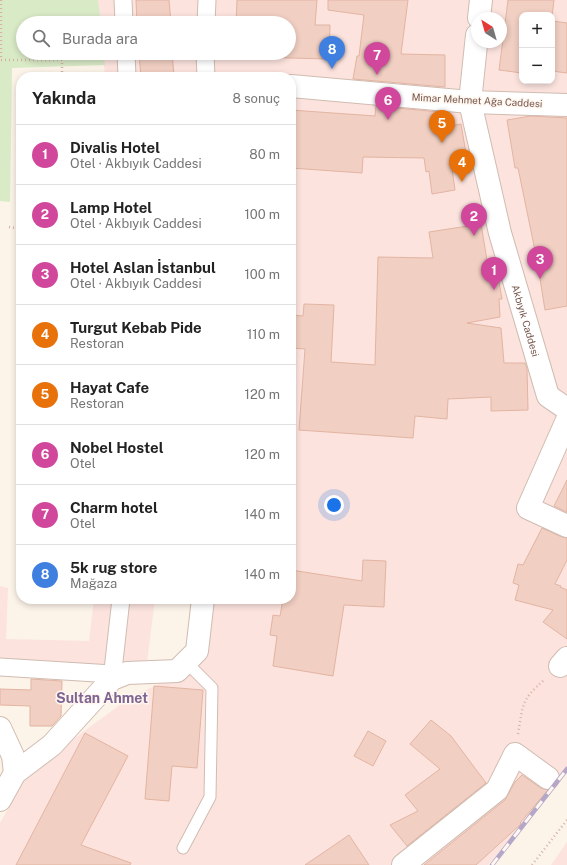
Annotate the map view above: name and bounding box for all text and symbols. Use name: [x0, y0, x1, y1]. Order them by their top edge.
north arrow: [471, 12, 507, 48]
map controls: [519, 12, 555, 84]
button: +: [519, 12, 555, 48]
search box: [16, 16, 296, 60]
icon: search: [30, 27, 52, 49]
text: Burada ara: [62, 30, 138, 47]
pin: 8: [319, 36, 345, 69]
pin: 7: [364, 42, 390, 75]
button: −: [519, 48, 555, 84]
pin: 6: [375, 87, 401, 120]
text: Yakında: [32, 88, 96, 108]
text: 8 sonuç: [232, 91, 280, 106]
street label: Mimar Mehmet Ağa Caddesi: [411, 91, 543, 109]
pin: 5: [429, 110, 455, 143]
text: Divalis Hotel: [70, 139, 160, 156]
text: 1: [42, 147, 48, 162]
text: 80 m: [249, 147, 280, 162]
pin: 4: [449, 149, 475, 182]
text: Otel · Akbıyık Caddesi: [70, 156, 202, 171]
text: Lamp Hotel: [70, 199, 152, 216]
pin: 2: [461, 203, 487, 236]
text: 2: [41, 207, 49, 222]
text: 100 m: [244, 207, 280, 222]
text: Otel · Akbıyık Caddesi: [70, 216, 202, 231]
pin: 3: [527, 246, 553, 279]
pin: 1: [481, 257, 507, 290]
text: Hotel Aslan İstanbul: [70, 259, 216, 276]
text: 3: [41, 267, 49, 282]
text: 100 m: [244, 267, 280, 282]
text: Otel · Akbıyık Caddesi: [70, 276, 202, 291]
street label: Akbıyık Caddesi: [510, 283, 542, 358]
text: Turgut Kebab Pide: [70, 319, 202, 336]
text: 4: [41, 327, 49, 342]
text: 110 m: [247, 327, 280, 342]
text: Restoran: [70, 336, 124, 351]
text: Hayat Cafe: [70, 379, 149, 396]
text: 5: [41, 387, 49, 402]
text: 120 m: [245, 387, 280, 402]
text: Restoran: [70, 396, 124, 411]
text: Nobel Hostel: [70, 439, 164, 456]
text: 6: [41, 447, 49, 462]
text: 120 m: [245, 447, 280, 462]
text: Otel: [70, 456, 96, 471]
your location: [324, 495, 344, 515]
text: Charm hotel: [70, 499, 158, 516]
text: 7: [41, 507, 49, 522]
text: 140 m: [244, 507, 280, 522]
text: Otel: [70, 516, 96, 531]
text: 5k rug store: [70, 559, 157, 576]
text: 8: [41, 567, 49, 582]
text: 140 m: [244, 567, 280, 582]
text: Mağaza: [70, 576, 117, 591]
district label: Sultan Ahmet: [56, 690, 148, 706]

